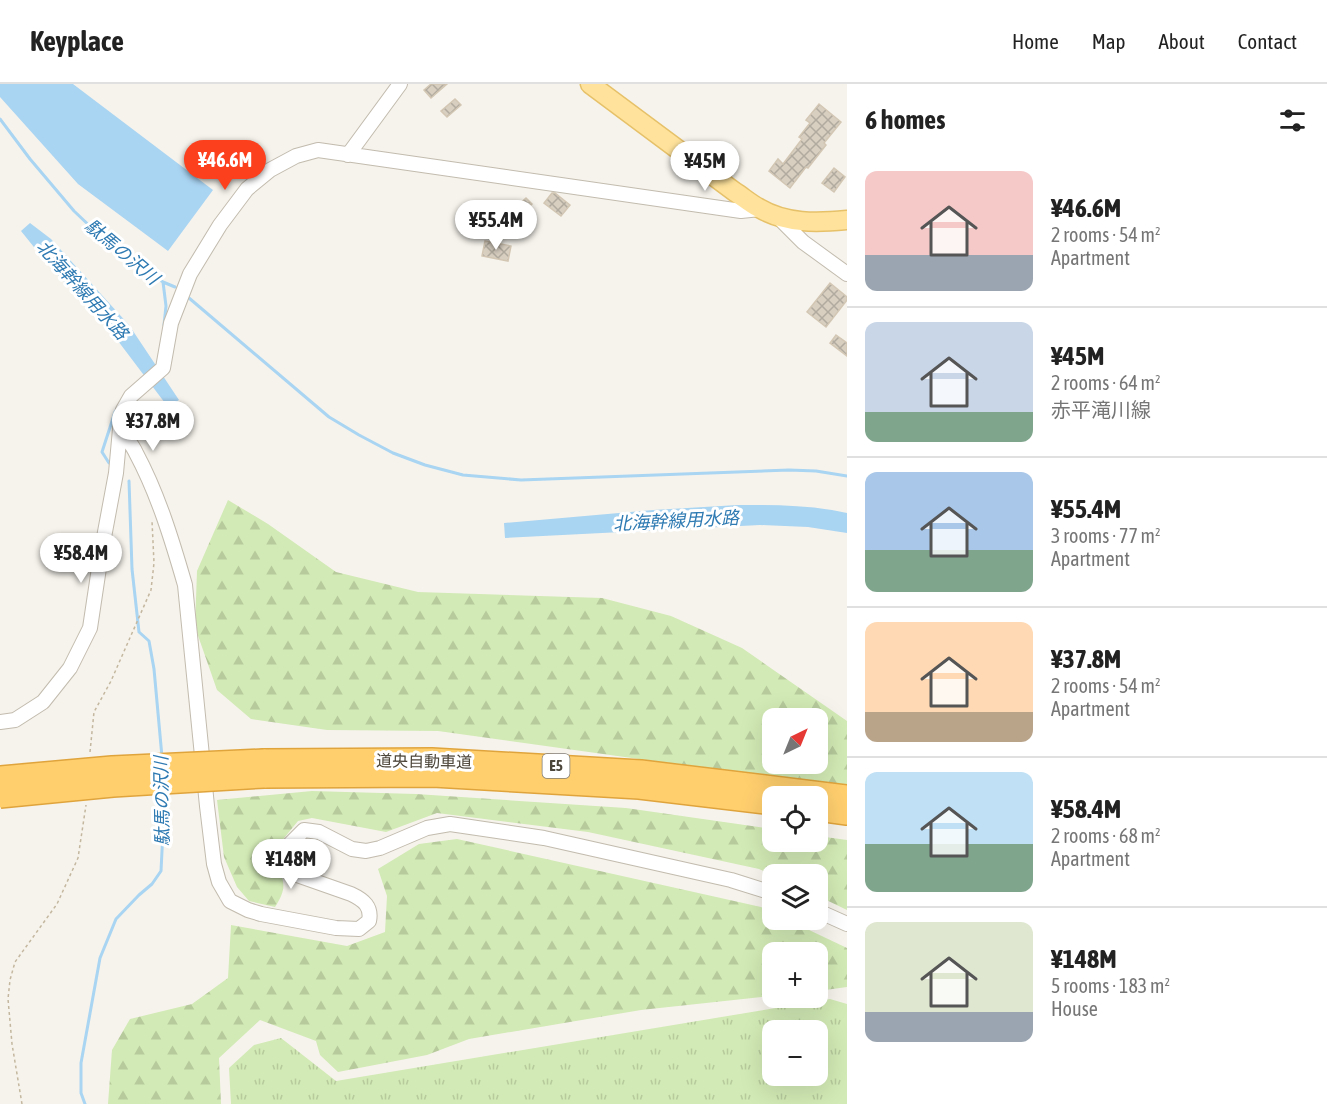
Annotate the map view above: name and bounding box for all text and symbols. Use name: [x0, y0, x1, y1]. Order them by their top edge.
text: Keyplace: [30, 25, 124, 57]
text: Home: [1012, 29, 1059, 53]
text: Map: [1092, 29, 1126, 53]
text: About: [1159, 29, 1205, 53]
text: Contact: [1238, 29, 1297, 53]
icon: filters: [1276, 104, 1309, 137]
text: 6 homes: [865, 105, 945, 135]
pin: ¥46.6M: [176, 140, 274, 191]
pin: ¥45M: [669, 141, 741, 192]
text: ¥46.6M: [198, 148, 252, 171]
text: ¥45M: [684, 149, 726, 172]
text: ¥46.6M: [1051, 193, 1121, 223]
icon: home: [913, 195, 985, 267]
pin: ¥55.4M: [447, 200, 545, 251]
text: ¥55.4M: [469, 208, 523, 231]
water label: 駄馬の沢川: [81, 215, 165, 290]
text: 2 rooms · 54 m²: [1051, 223, 1161, 246]
water label: 北海幹線用水路: [32, 236, 134, 345]
text: Apartment: [1051, 246, 1130, 269]
text: ¥45M: [1051, 341, 1104, 371]
icon: home: [913, 346, 985, 418]
text: 2 rooms · 64 m²: [1051, 371, 1161, 394]
text: 赤平滝川線: [1051, 398, 1151, 421]
pin: ¥37.8M: [104, 401, 202, 452]
text: ¥37.8M: [126, 409, 180, 432]
text: ¥55.4M: [1051, 494, 1121, 524]
icon: home: [913, 496, 985, 568]
water label: 北海幹線用水路: [613, 507, 741, 534]
text: 3 rooms · 77 m²: [1051, 524, 1161, 547]
pin: ¥58.4M: [32, 533, 130, 584]
text: ¥58.4M: [54, 541, 108, 564]
text: Apartment: [1051, 547, 1130, 570]
text: ¥37.8M: [1051, 644, 1121, 674]
icon: home: [913, 646, 985, 718]
text: 2 rooms · 54 m²: [1051, 674, 1161, 697]
text: Apartment: [1051, 697, 1130, 720]
north arrow: [762, 708, 828, 774]
map controls: [762, 708, 828, 1086]
street label: 道央自動車道: [376, 751, 472, 771]
water label: 駄馬の沢川: [150, 754, 173, 846]
road number: E5: [542, 754, 570, 778]
button: locate: [762, 786, 828, 852]
text: ¥58.4M: [1051, 794, 1121, 824]
icon: home: [913, 796, 985, 868]
text: 2 rooms · 68 m²: [1051, 824, 1161, 847]
pin: ¥148M: [249, 839, 333, 890]
text: ¥148M: [266, 847, 316, 870]
text: Apartment: [1051, 847, 1130, 870]
button: layers: [762, 864, 828, 930]
button: +: [762, 942, 828, 1008]
text: ¥148M: [1051, 944, 1117, 974]
icon: home: [913, 946, 985, 1018]
text: 5 rooms · 183 m²: [1051, 974, 1170, 997]
text: House: [1051, 997, 1098, 1020]
button: −: [762, 1020, 828, 1086]

